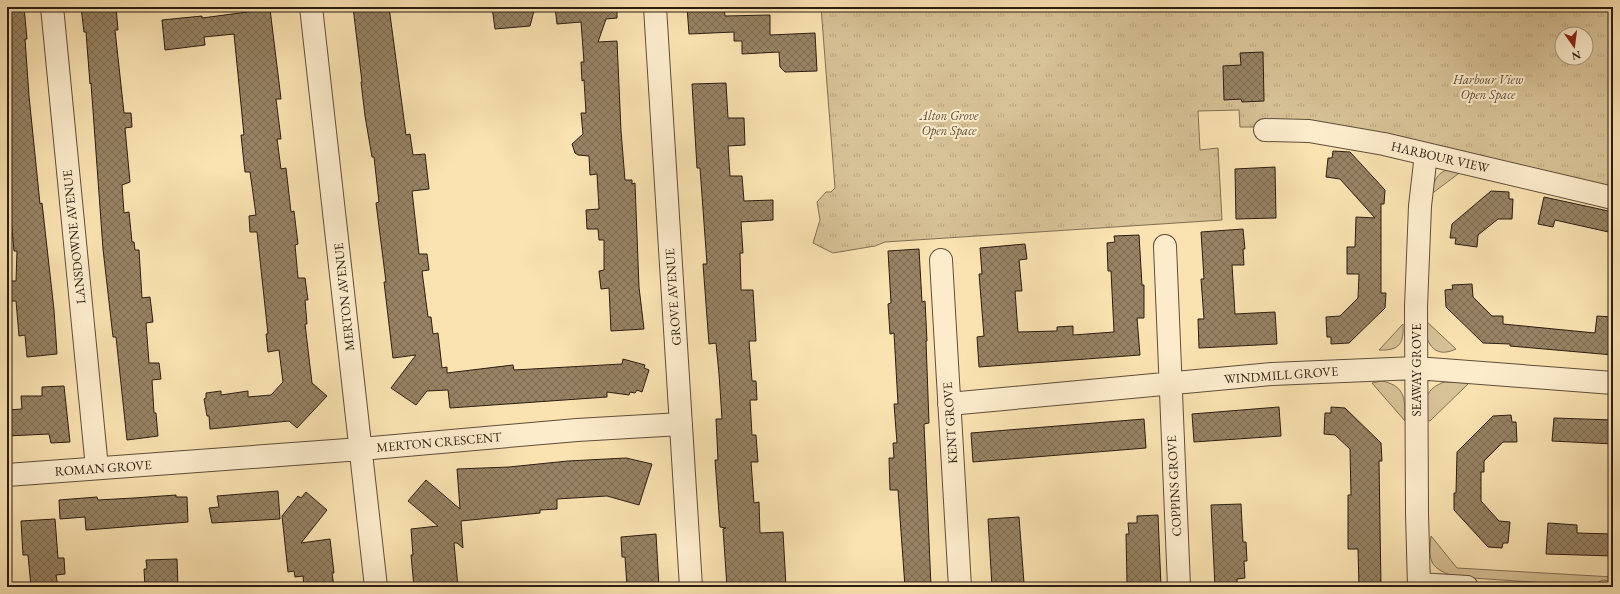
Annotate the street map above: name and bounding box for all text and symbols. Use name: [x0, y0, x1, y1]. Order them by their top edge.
north arrow: [1554, 26, 1594, 66]
text: N: [1570, 48, 1582, 64]
park label: Harbour View Open Space: [1452, 71, 1523, 103]
park label: Alton Grove Open Space: [918, 107, 979, 139]
street label: HARBOUR VIEW: [1389, 137, 1492, 177]
street label: LANSDOWNE AVENUE: [59, 169, 89, 305]
street label: MERTON AVENUE: [330, 242, 358, 352]
street label: GROVE AVENUE: [661, 248, 685, 346]
street label: SEAWAY GROVE: [1408, 323, 1425, 417]
street label: WINDMILL GROVE: [1223, 363, 1339, 387]
street label: KENT GROVE: [939, 381, 961, 465]
street label: MERTON CRESCENT: [376, 428, 503, 456]
street label: COPPINS GROVE: [1163, 435, 1185, 537]
street label: ROMAN GROVE: [54, 456, 152, 480]

